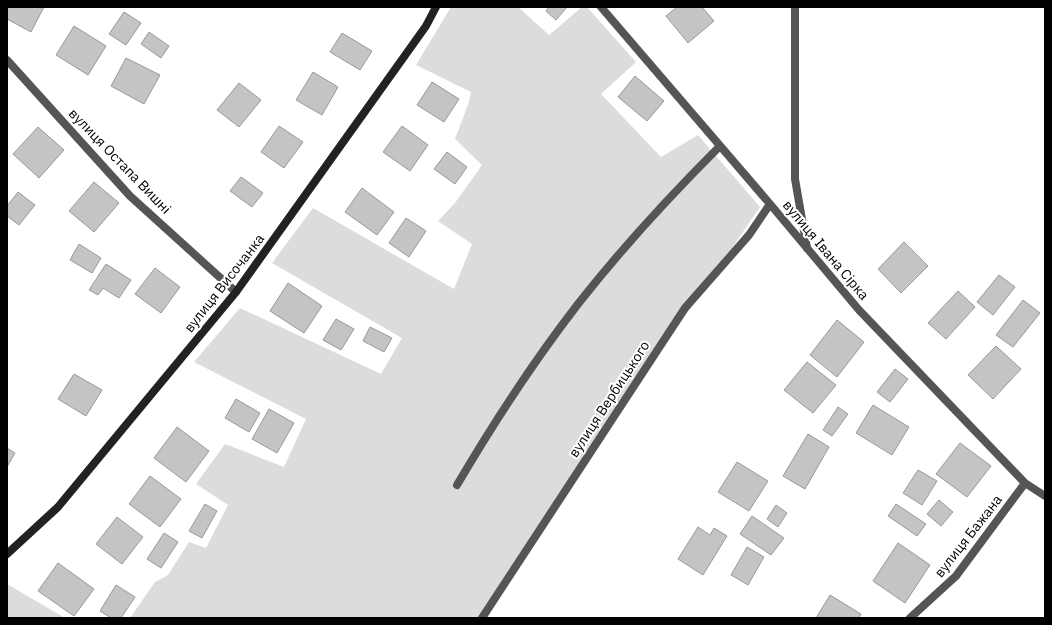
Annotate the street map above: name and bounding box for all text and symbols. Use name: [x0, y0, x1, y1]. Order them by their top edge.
street label: вулиця Остапа Вишні: [65, 104, 175, 218]
street label: вулиця Івана Сірка: [779, 196, 873, 304]
street label: вулиця Височанка: [180, 230, 268, 336]
street label: вулиця Вербицького: [565, 337, 654, 461]
street label: вулиця Бажана: [930, 491, 1006, 581]

